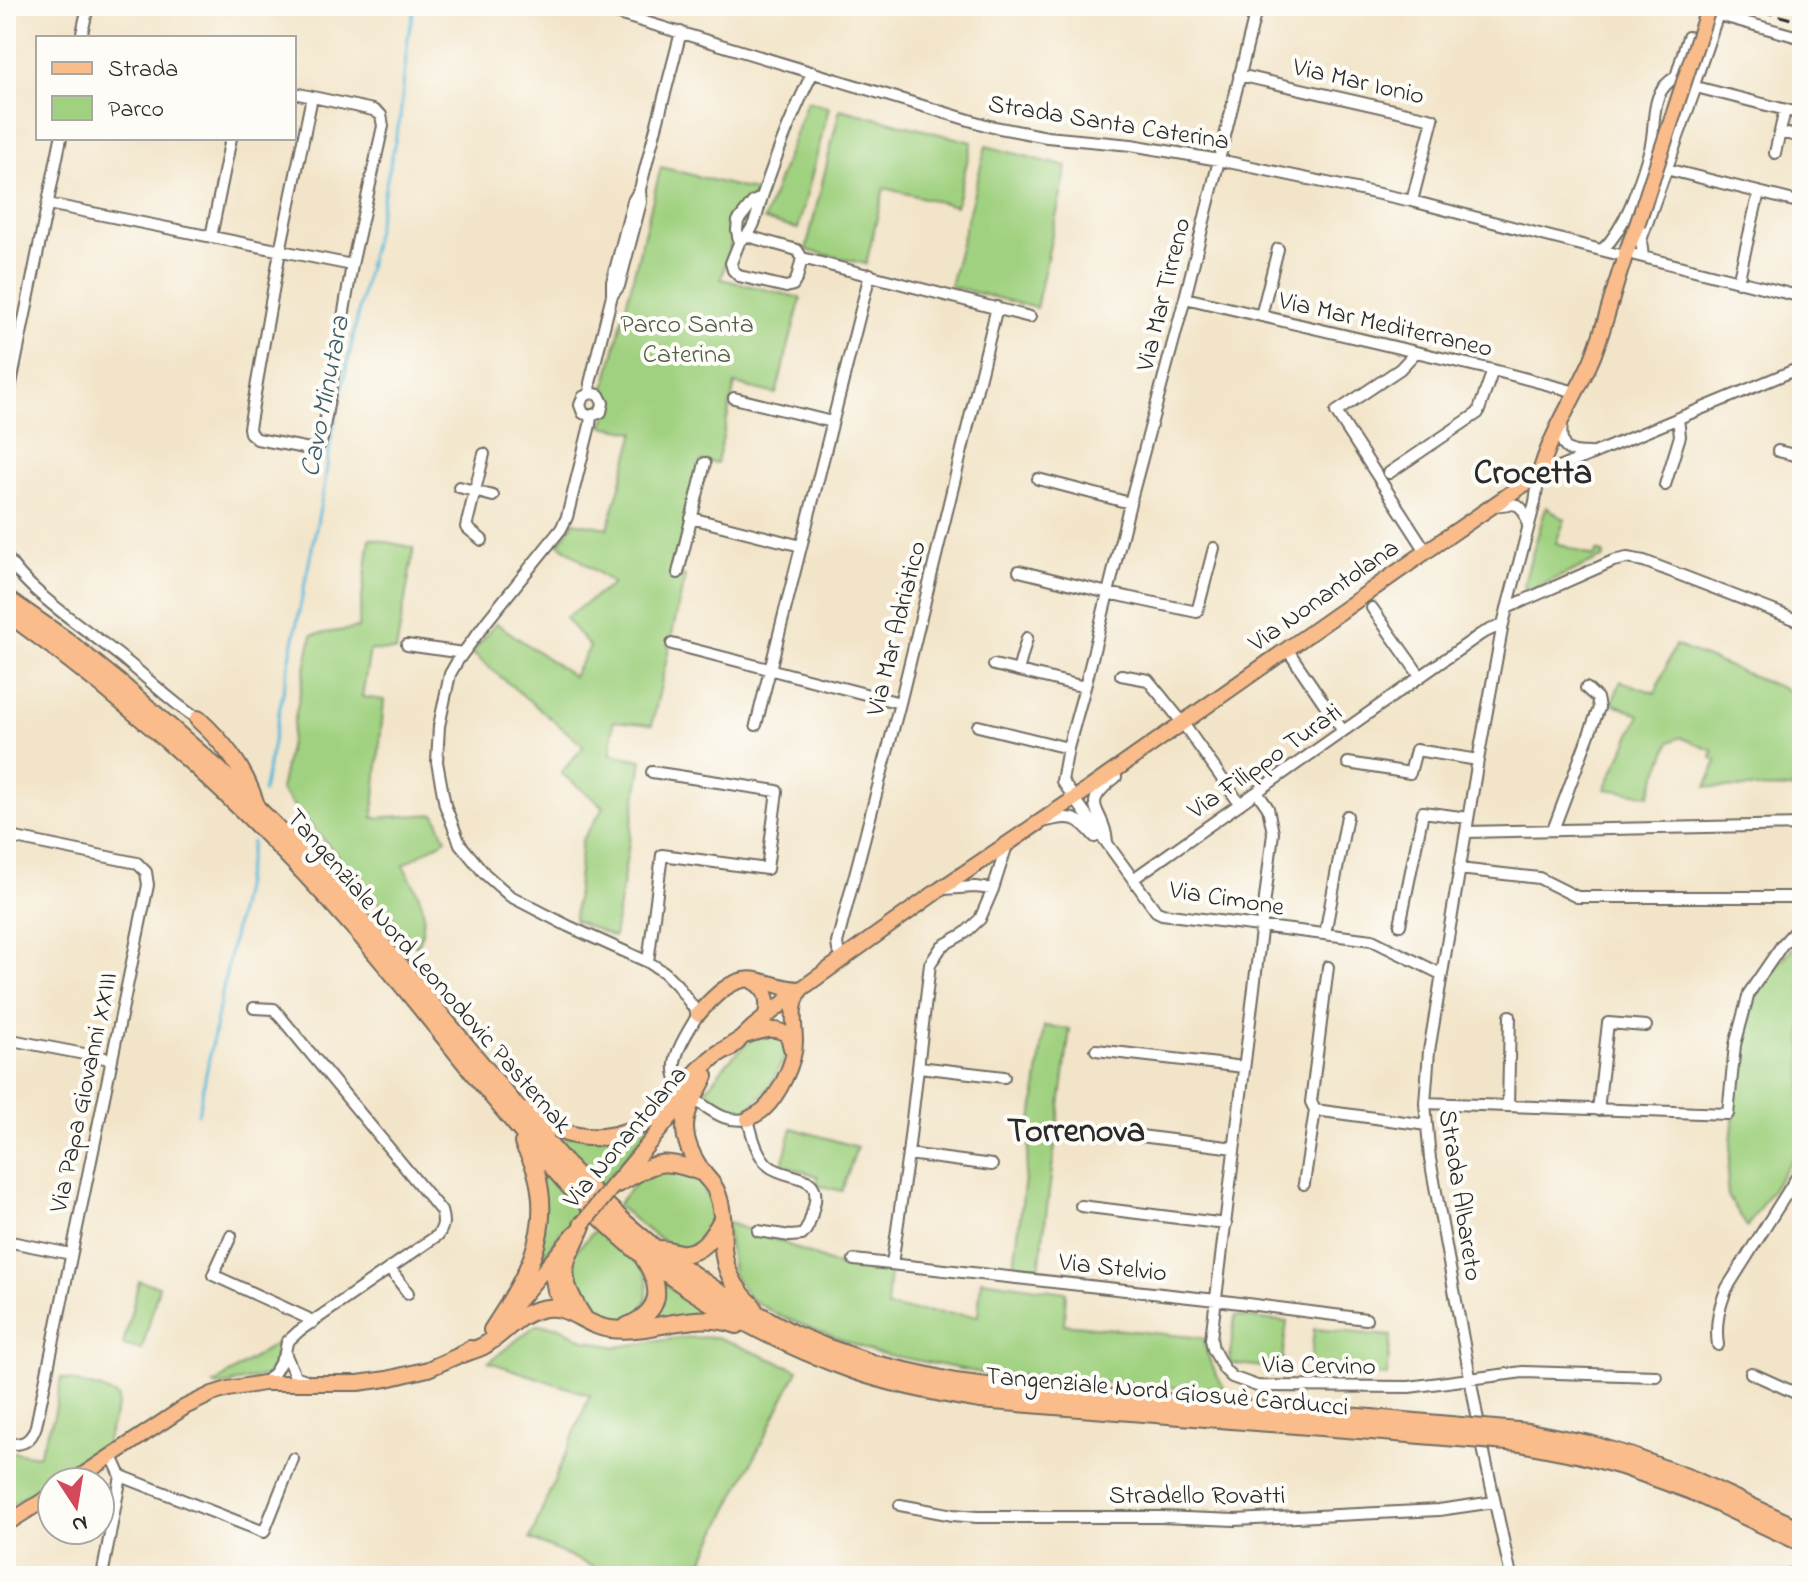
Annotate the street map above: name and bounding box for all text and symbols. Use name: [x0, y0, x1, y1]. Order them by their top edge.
legend: [36, 36, 296, 140]
street label: Via Mar Ionio: [1288, 49, 1428, 116]
text: Strada: [108, 53, 178, 88]
street label: Strada Santa Caterina: [985, 86, 1232, 162]
text: Parco: [108, 93, 164, 128]
street label: Via Mar Tirreno: [1127, 214, 1202, 376]
street label: Via Mar Mediterraneo: [1274, 283, 1496, 369]
park label: Parco Santa Caterina: [620, 307, 754, 375]
water label: Cavo Minutara: [291, 312, 362, 481]
district label: Crocetta: [1474, 450, 1592, 500]
street label: Via Nonantolana: [1241, 530, 1408, 663]
street label: Via Mar Adriatico: [858, 537, 938, 721]
street label: Via Filippo Turati: [1180, 695, 1351, 831]
street label: Tangenziale Nord Leonodovic Pasternak: [276, 801, 580, 1143]
street label: Via Cimone: [1165, 872, 1287, 928]
street label: Via Papa Giovanni XXIII: [41, 969, 129, 1217]
street label: Via Nonantolana: [554, 1058, 697, 1218]
street label: Strada Albareto: [1427, 1107, 1491, 1284]
district label: Torrenova: [1007, 1108, 1145, 1158]
street label: Via Stelvio: [1056, 1244, 1169, 1294]
street label: Via Cervino: [1261, 1347, 1376, 1387]
street label: Tangenziale Nord Giosuè Carducci: [984, 1358, 1350, 1428]
north arrow: [36, 1466, 116, 1546]
street label: Stradello Rovatti: [1109, 1478, 1285, 1516]
text: N: [69, 1505, 90, 1540]

